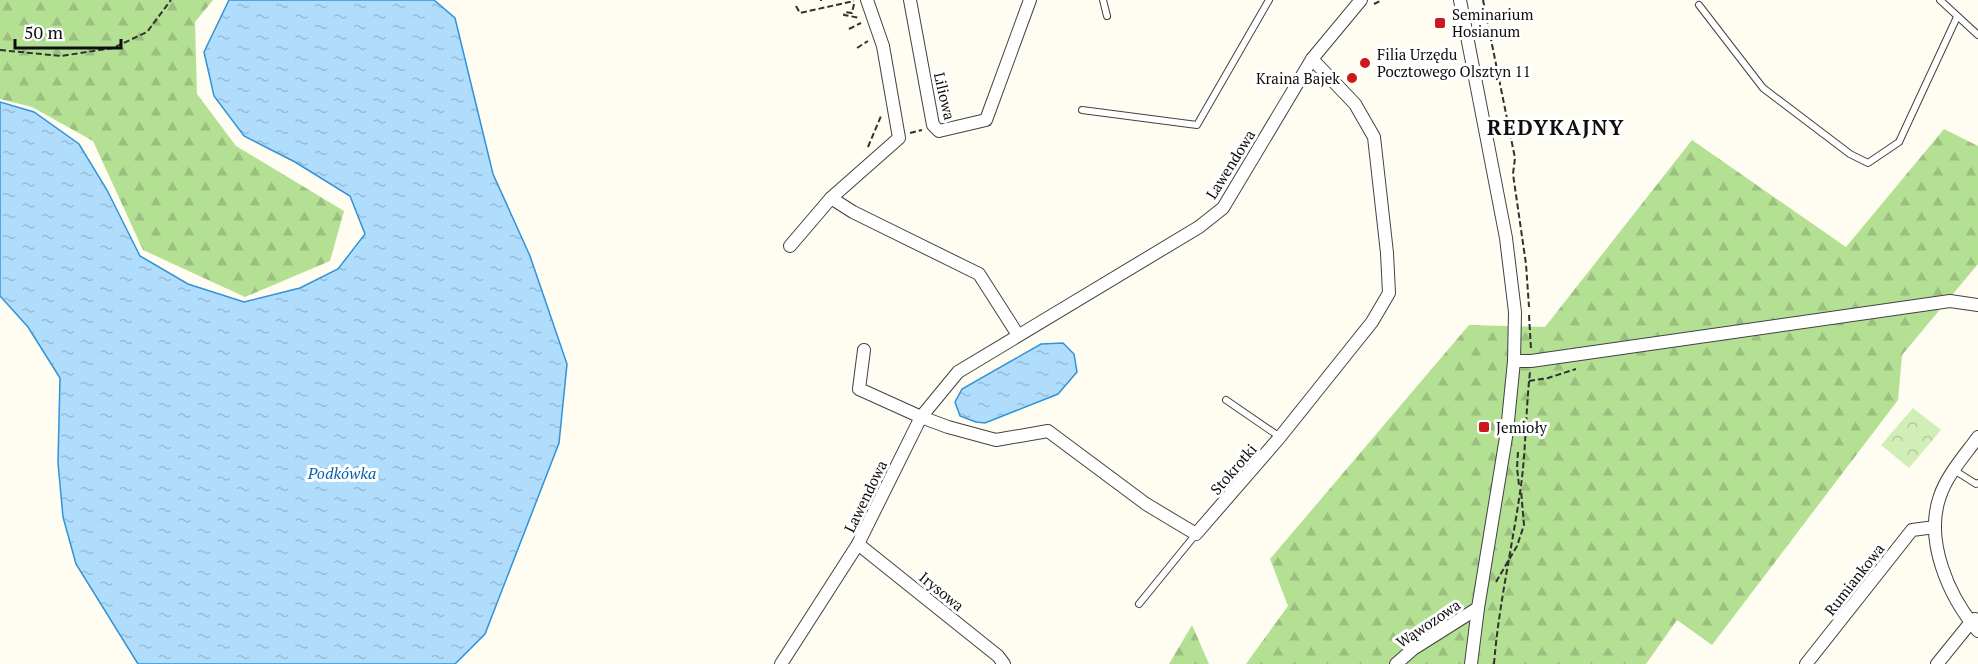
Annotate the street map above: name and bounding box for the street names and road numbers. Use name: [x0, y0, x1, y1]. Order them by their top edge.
street label: Liliowa: [930, 70, 960, 122]
street label: Lawendowa: [1201, 125, 1259, 202]
street label: Stokrotki: [1205, 439, 1261, 499]
street label: Lawendowa: [839, 456, 891, 535]
street label: Rumiankowa: [1820, 539, 1889, 619]
street label: Irysowa: [916, 567, 969, 615]
street label: Wąwozowa: [1392, 594, 1464, 652]

